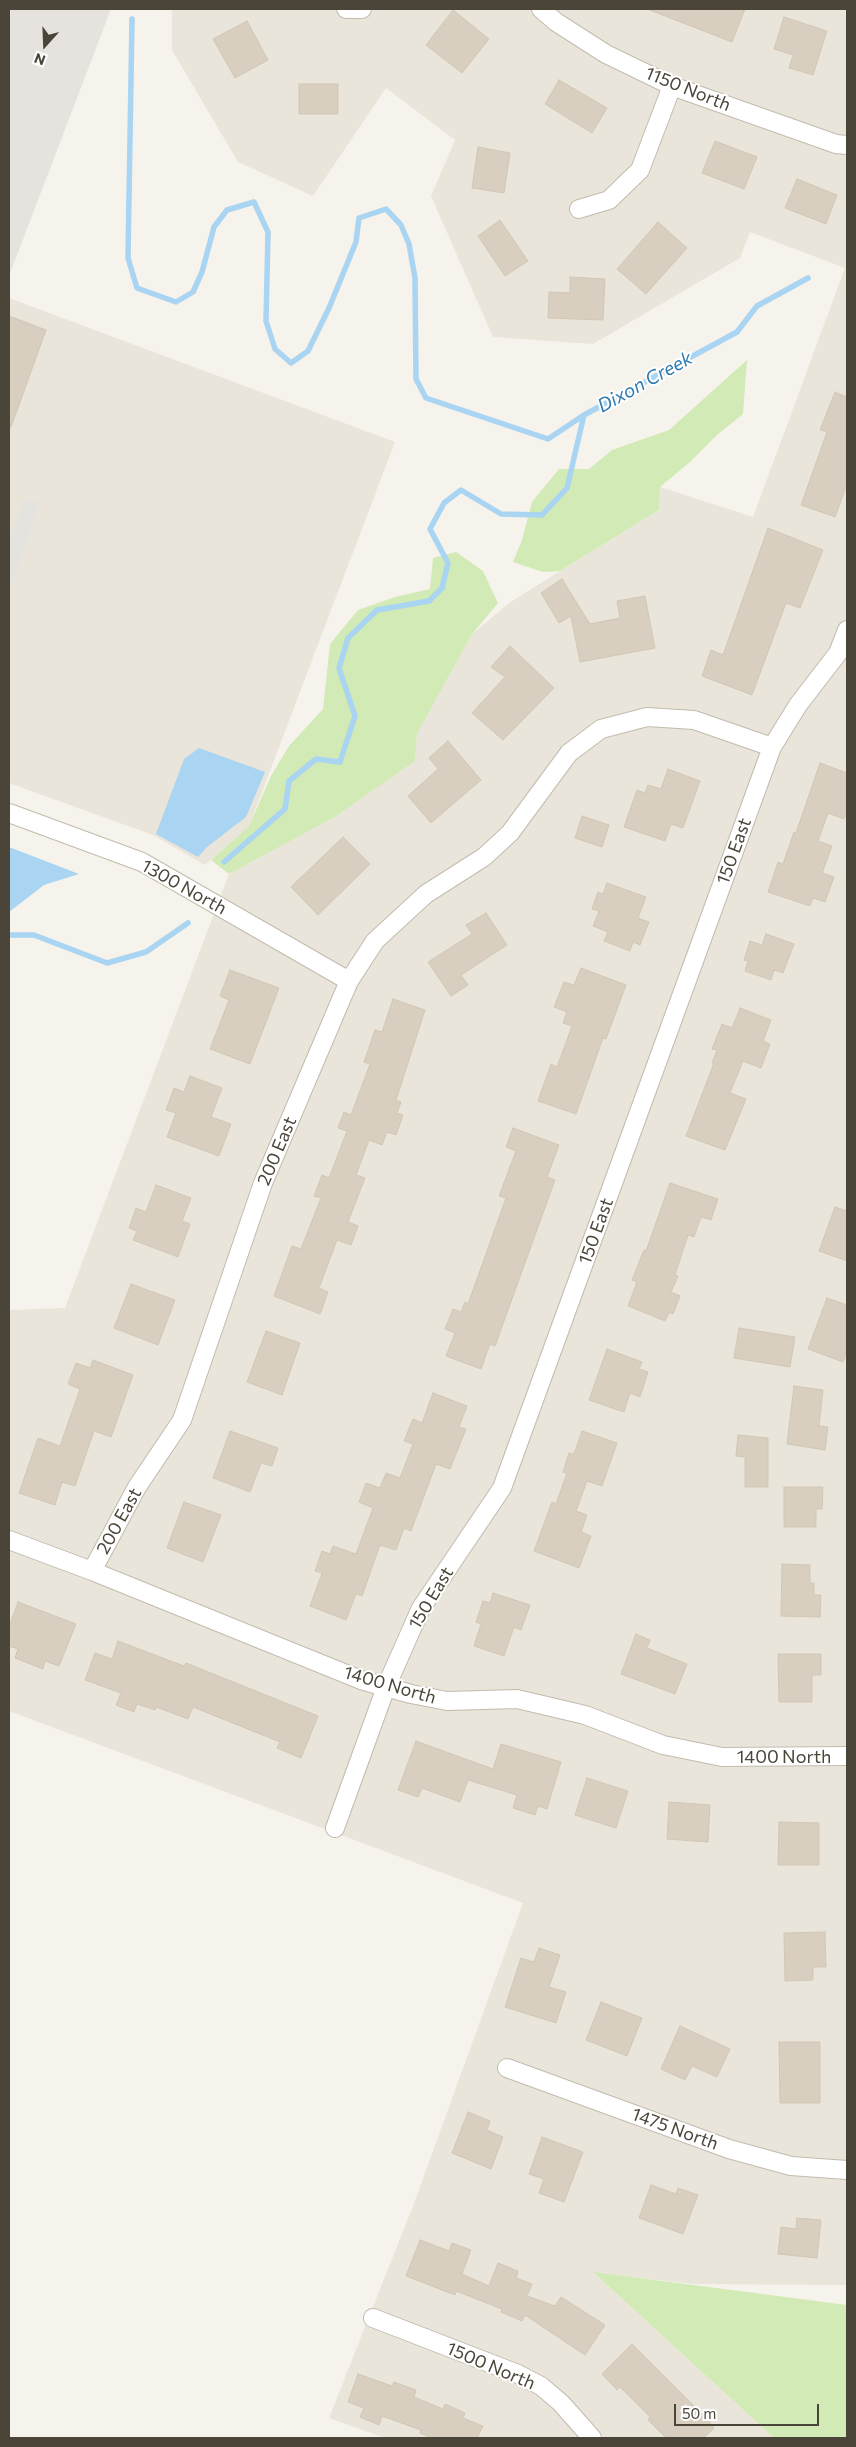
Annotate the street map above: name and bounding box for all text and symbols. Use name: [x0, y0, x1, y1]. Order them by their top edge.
north arrow: [20, 20, 70, 70]
text: N: [32, 50, 48, 69]
street label: 1150 North: [642, 62, 734, 116]
water label: Dixon Creek: [594, 347, 696, 417]
street label: 150 East: [712, 815, 756, 887]
street label: 1300 North: [138, 855, 230, 919]
street label: 200 East: [253, 1113, 301, 1189]
street label: 150 East: [574, 1195, 618, 1267]
street label: 200 East: [92, 1484, 146, 1558]
street label: 150 East: [404, 1563, 458, 1633]
street label: 1400 North: [342, 1662, 438, 1708]
street label: 1400 North: [737, 1746, 831, 1768]
street label: 1475 North: [629, 2103, 721, 2155]
street label: 1500 North: [443, 2338, 539, 2394]
scale bar: [676, 2394, 821, 2426]
text: 50 m: [682, 2404, 716, 2422]

